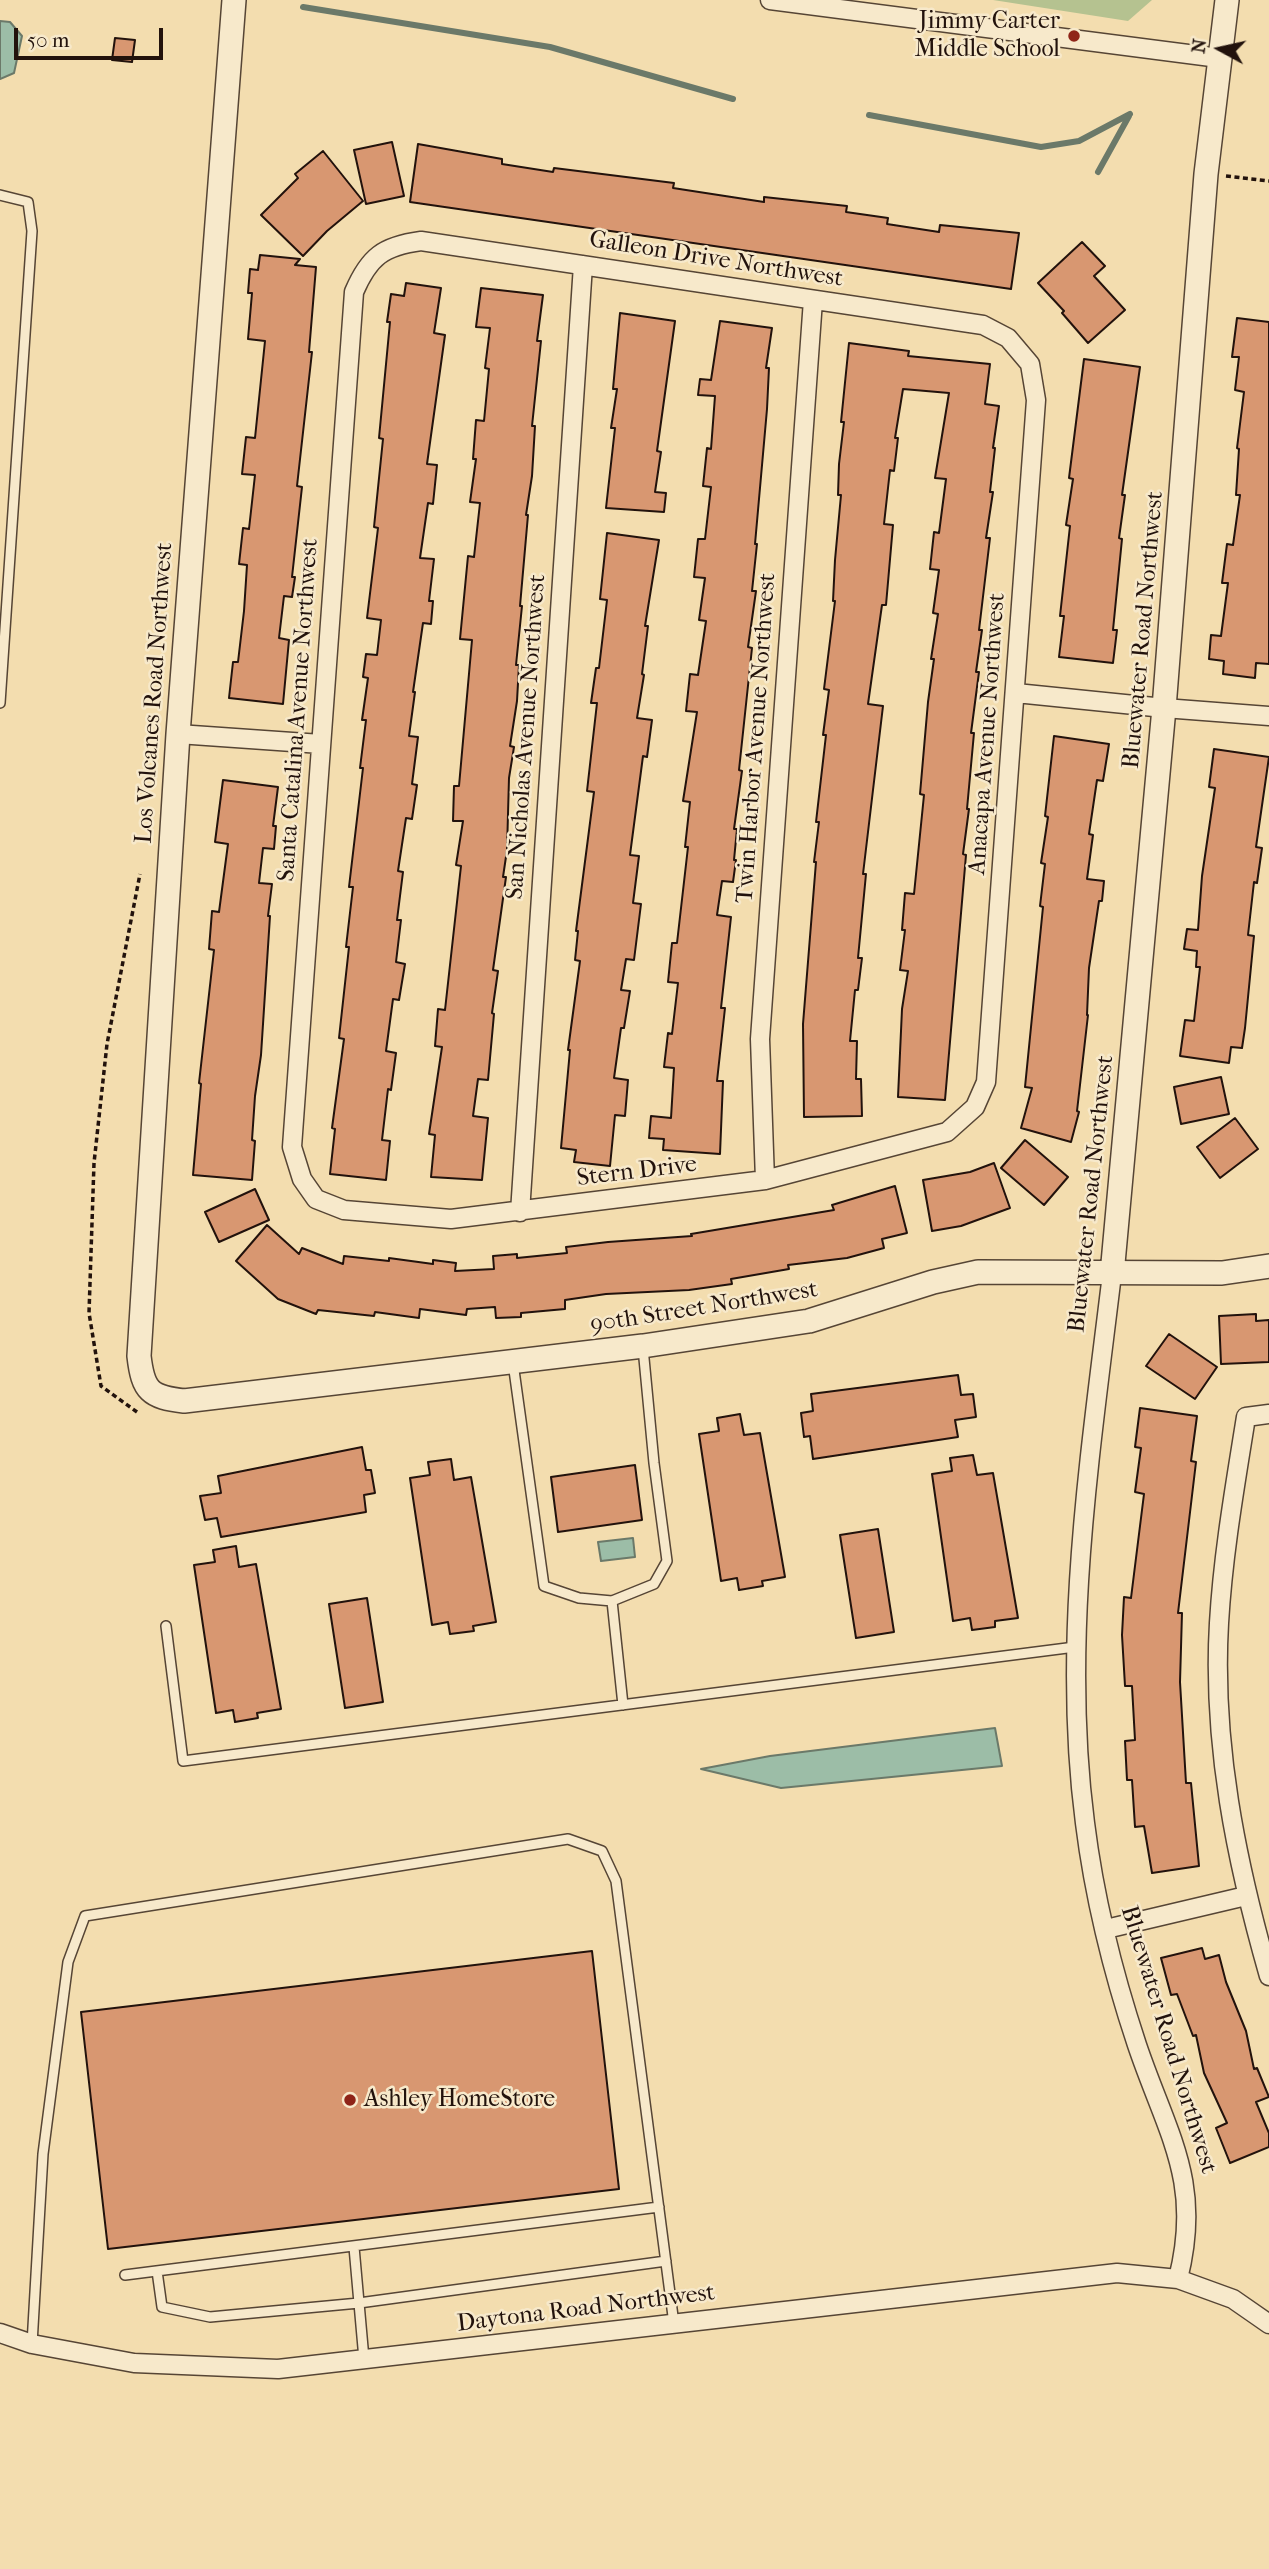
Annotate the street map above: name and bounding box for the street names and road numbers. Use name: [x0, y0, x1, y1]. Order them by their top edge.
street label: Galleon Drive Northwest: [587, 226, 845, 294]
street label: Bluewater Road Northwest: [1118, 490, 1170, 770]
street label: Santa Catalina Avenue Northwest: [273, 537, 325, 883]
street label: Los Volcanes Road Northwest: [130, 541, 180, 845]
street label: Twin Harbor Avenue Northwest: [731, 572, 783, 904]
street label: San Nicholas Avenue Northwest: [501, 573, 553, 901]
street label: Anacapa Avenue Northwest: [964, 592, 1012, 876]
street label: Bluewater Road Northwest: [1063, 1054, 1121, 1334]
street label: Stern Drive: [575, 1150, 699, 1194]
street label: 90th Street Northwest: [588, 1276, 820, 1340]
street label: Bluewater Road Northwest: [1113, 1903, 1223, 2177]
street label: Daytona Road Northwest: [455, 2279, 717, 2339]

